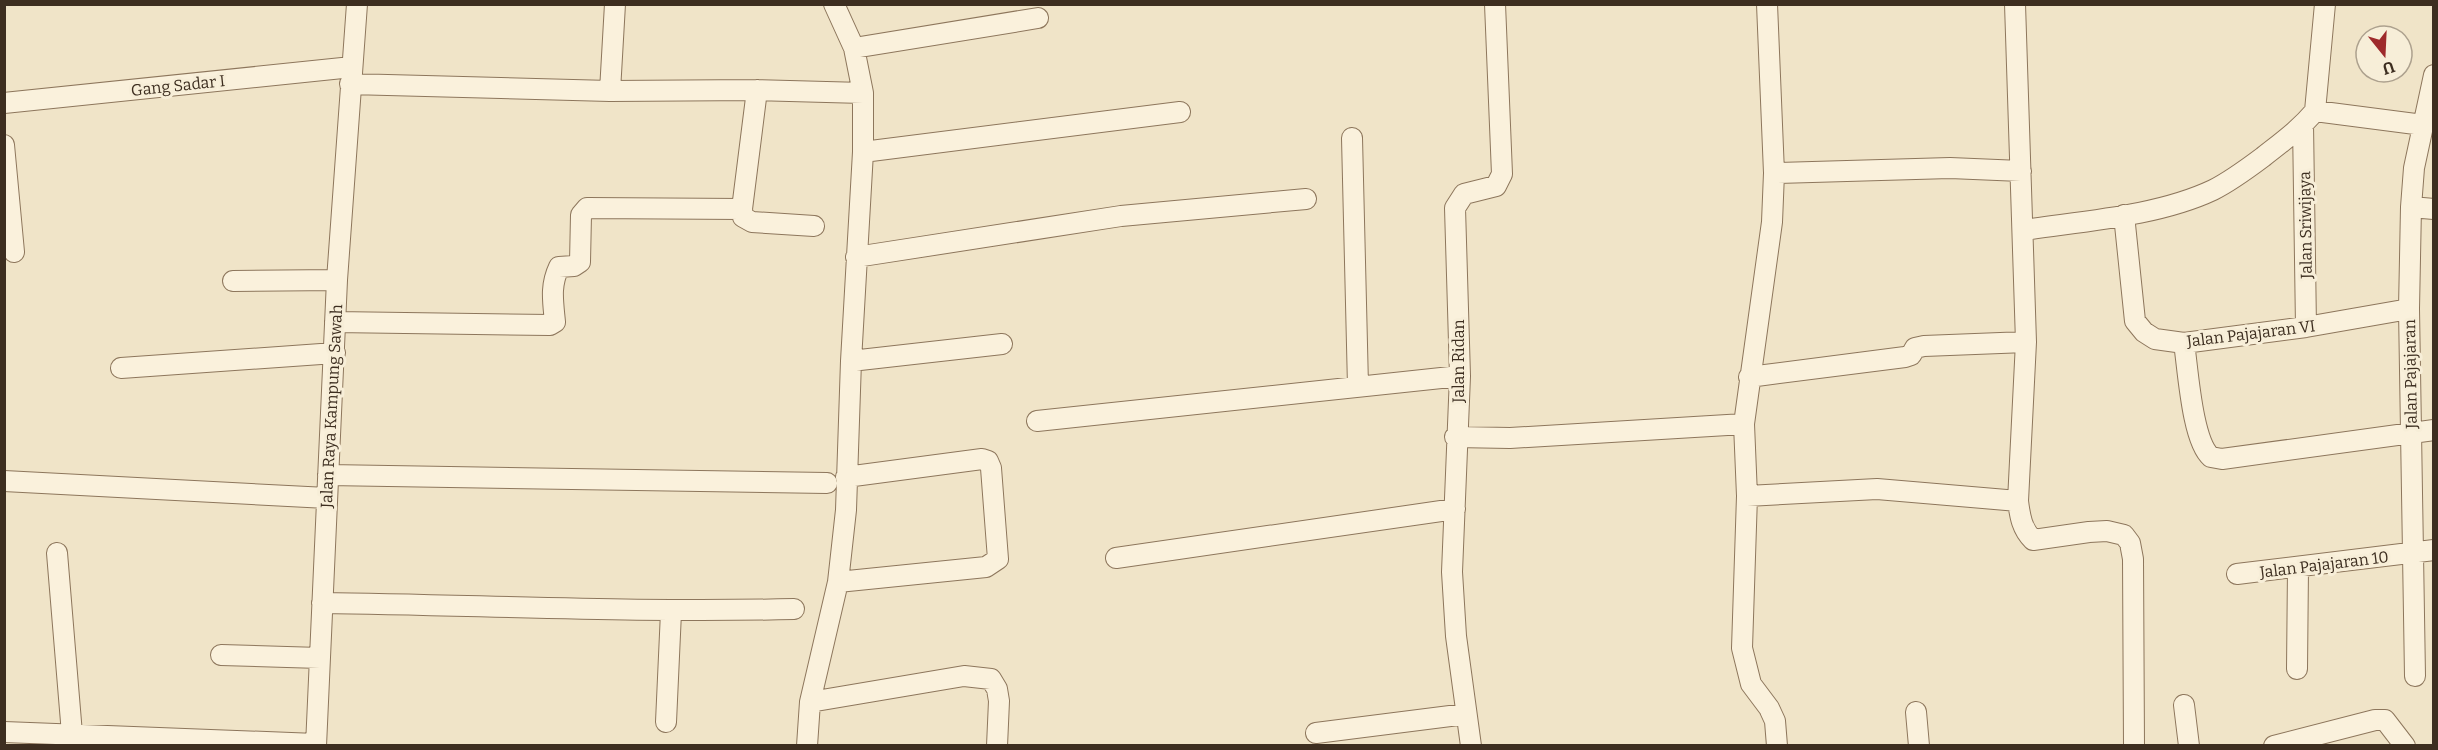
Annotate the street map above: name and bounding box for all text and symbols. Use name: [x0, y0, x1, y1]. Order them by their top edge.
north arrow: [2354, 24, 2414, 84]
text: U: [2380, 57, 2397, 79]
street label: Gang Sadar I: [130, 71, 226, 100]
street label: Jalan Sriwijaya: [2295, 171, 2316, 280]
street label: Jalan Raya Kampung Sawah: [317, 304, 346, 509]
street label: Jalan Pajajaran VI: [2185, 316, 2316, 351]
street label: Jalan Ridan: [1449, 319, 1468, 404]
street label: Jalan Pajajaran: [2400, 319, 2421, 430]
street label: Jalan Pajajaran 10: [2258, 547, 2390, 582]

